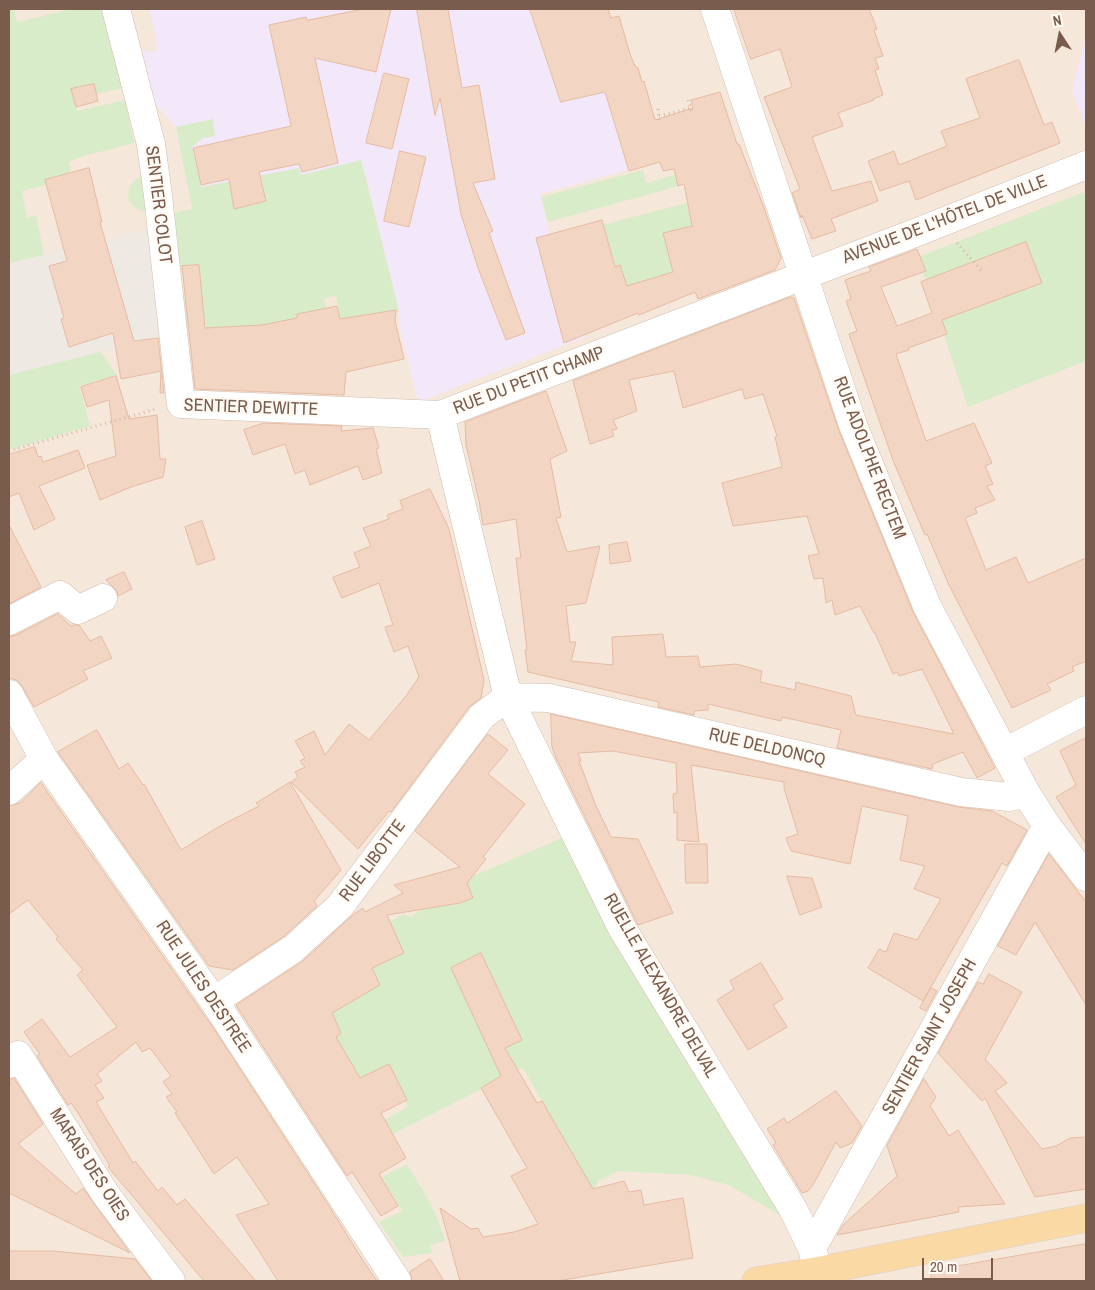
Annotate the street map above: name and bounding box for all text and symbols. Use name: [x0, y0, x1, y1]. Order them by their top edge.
north arrow: [1035, 10, 1085, 60]
text: N: [1051, 11, 1063, 30]
street label: SENTIER COLOT: [140, 145, 176, 265]
street label: AVENUE DE L'HÔTEL DE VILLE: [840, 171, 1050, 269]
street label: RUE DU PETIT CHAMP: [450, 342, 608, 420]
street label: RUE ADOLPHE RECTEM: [828, 374, 910, 542]
street label: SENTIER DEWITTE: [183, 395, 319, 421]
street label: RUE DELDONCQ: [707, 724, 827, 772]
street label: RUE LIBOTTE: [335, 816, 411, 906]
street label: RUELLE ALEXANDRE DELVAL: [598, 890, 722, 1082]
street label: RUE JULES DESTRÉE: [151, 917, 255, 1057]
street label: SENTIER SAINT JOSEPH: [878, 955, 982, 1119]
street label: MARAIS DES OIES: [44, 1104, 134, 1226]
scale bar: [925, 1248, 996, 1280]
text: 20 m: [930, 1256, 957, 1277]

